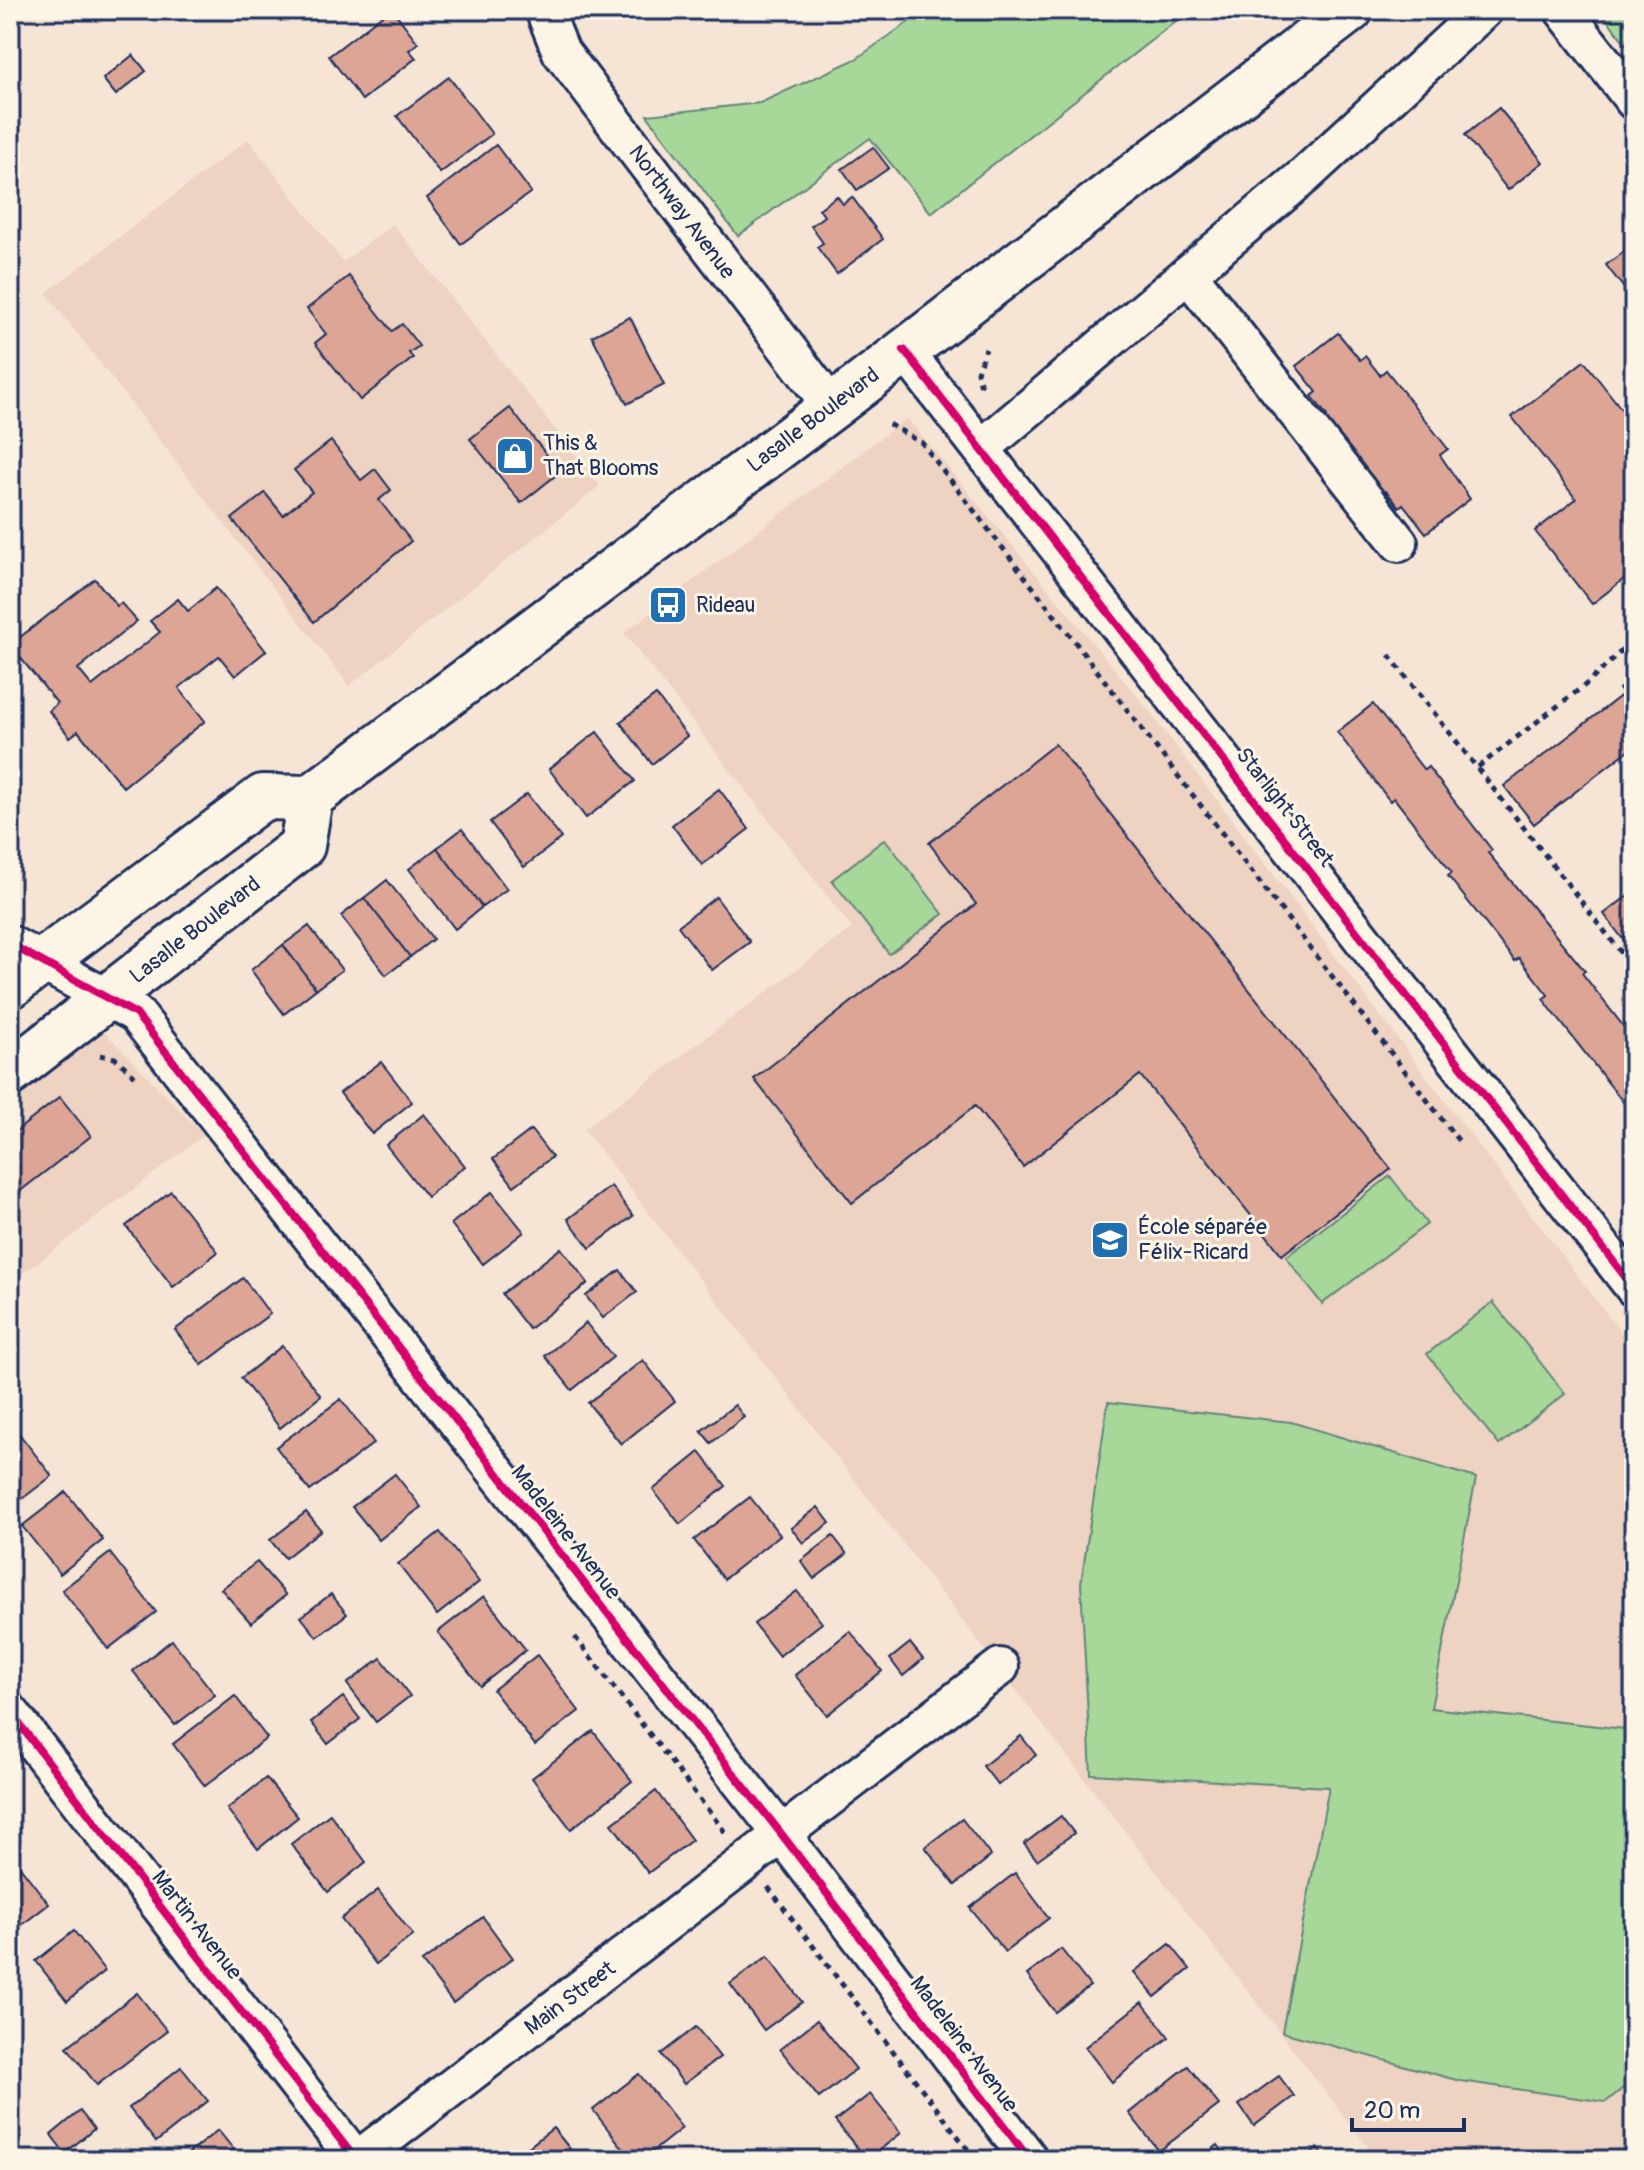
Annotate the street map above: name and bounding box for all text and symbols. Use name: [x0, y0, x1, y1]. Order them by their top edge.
street label: Northway Avenue: [622, 139, 742, 285]
street label: Lasalle Boulevard: [741, 361, 885, 479]
place label: This & That Blooms: [543, 429, 659, 482]
shop icon: This & That Blooms: [494, 435, 536, 477]
bus stop icon: Rideau: [647, 584, 689, 626]
place label: Rideau: [696, 591, 755, 619]
street label: Starlight Street: [1230, 742, 1340, 872]
street label: Lasalle Boulevard: [124, 870, 266, 990]
place label: École séparée Félix-Ricard: [1138, 1213, 1267, 1266]
school or university icon: École séparée Félix-Ricard: [1089, 1219, 1131, 1261]
street label: Madeleine Avenue: [505, 1459, 627, 1605]
street label: Martin Avenue: [146, 1865, 249, 1985]
street label: Main Street: [519, 1955, 621, 2041]
street label: Madeleine Avenue: [904, 1970, 1024, 2118]
scale bar: [1352, 2082, 1464, 2132]
text: 20 m: [1364, 2096, 1420, 2125]

